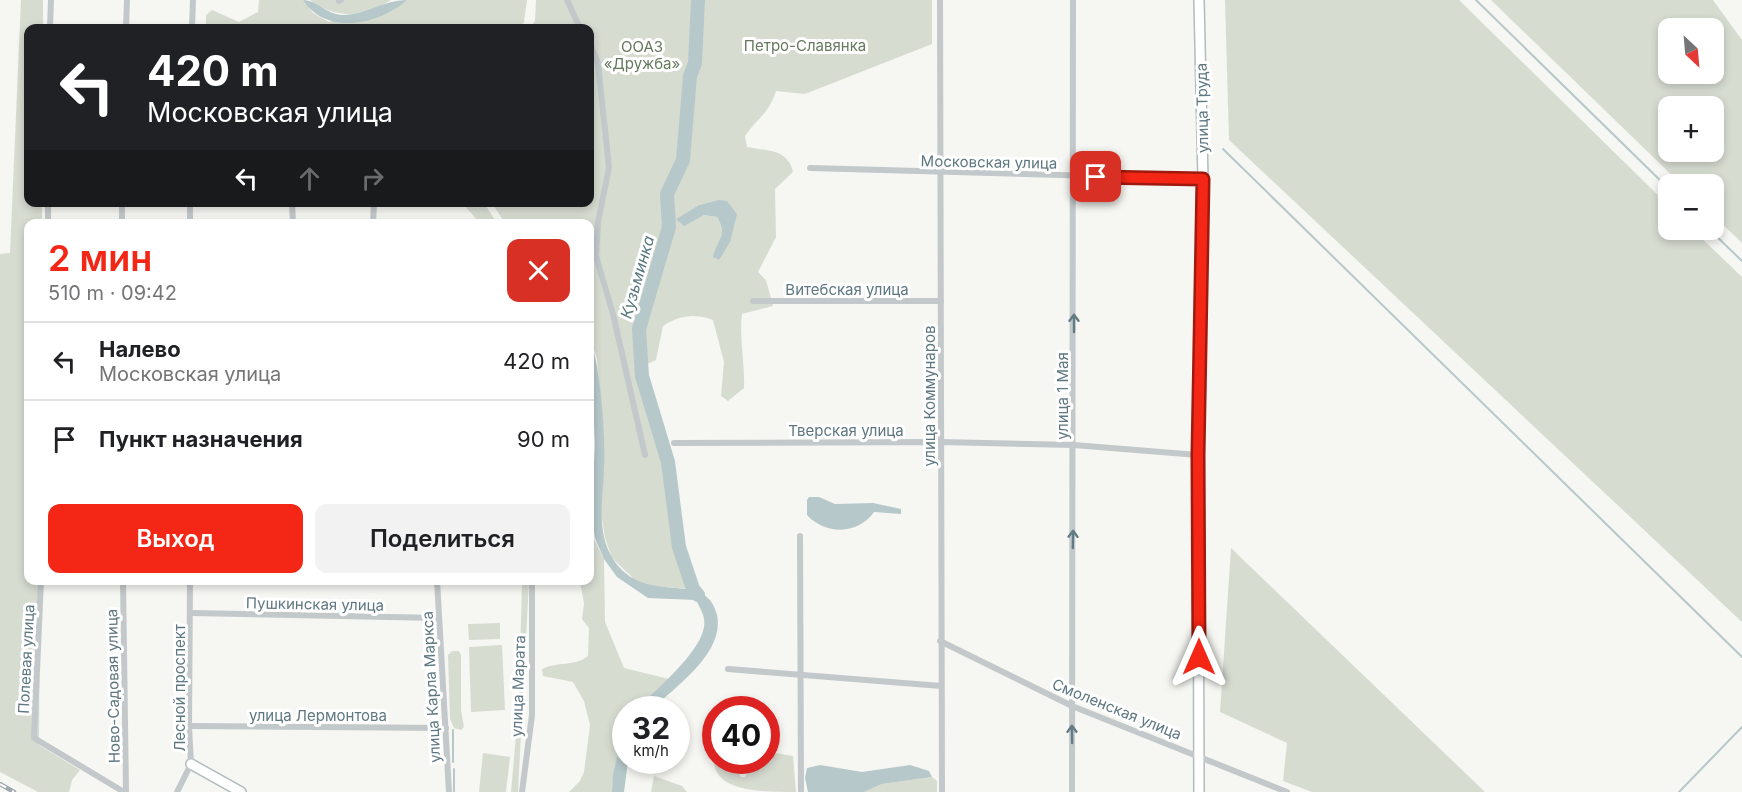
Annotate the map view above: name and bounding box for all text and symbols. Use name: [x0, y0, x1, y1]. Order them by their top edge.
north arrow: [1658, 18, 1724, 84]
map controls: [1658, 18, 1724, 240]
park label: Петро-Славянка: [744, 36, 866, 55]
park label: ООАЗ «Дружба»: [604, 37, 680, 73]
text: 420 m: [147, 45, 278, 96]
icon: left: [48, 48, 126, 126]
street label: улица Труда: [1192, 63, 1212, 153]
text: Московская улица: [147, 96, 393, 129]
button: +: [1658, 96, 1724, 162]
street label: Московская улица: [921, 151, 1057, 173]
pin: [1070, 151, 1121, 202]
icon: arrive: [1079, 160, 1112, 193]
icon: left: [230, 162, 263, 195]
icon: ahead: [293, 162, 326, 195]
icon: right: [356, 162, 389, 195]
button: −: [1658, 174, 1724, 240]
water label: Кузьминка: [616, 233, 658, 321]
text: 2 мин: [48, 236, 152, 280]
button: close: [507, 239, 570, 302]
street label: Витебская улица: [785, 280, 909, 299]
text: 510 m · 09:42: [48, 281, 177, 305]
one-way arrow: [1068, 313, 1080, 333]
street label: улица Коммунаров: [920, 326, 939, 466]
text: Налево: [99, 336, 181, 362]
icon: left: [48, 345, 81, 378]
text: 420 m: [503, 348, 570, 374]
street label: улица 1 Мая: [1053, 352, 1072, 440]
text: Московская улица: [99, 362, 281, 386]
street label: Тверская улица: [788, 421, 904, 440]
icon: arrive: [48, 423, 81, 456]
text: Пункт назначения: [99, 426, 303, 452]
text: 90 m: [517, 426, 570, 452]
button: Выход: [48, 504, 303, 573]
button: Поделиться: [315, 504, 570, 573]
one-way arrow: [1067, 529, 1079, 549]
street label: Пушкинская улица: [246, 593, 384, 615]
street label: Полевая улица: [14, 604, 38, 714]
street label: Ново-Садовая улица: [102, 609, 124, 763]
street label: улица Карла Маркса: [418, 611, 444, 763]
street label: Лесной проспект: [170, 624, 189, 752]
position arrow: [1167, 625, 1231, 689]
street label: улица Марата: [507, 635, 529, 737]
street label: Смоленская улица: [1049, 674, 1185, 744]
speed limit sign: 40: [702, 696, 780, 774]
street label: улица Лермонтова: [249, 706, 387, 725]
text: 32: [632, 710, 670, 746]
one-way arrow: [1066, 724, 1078, 744]
text: km/h: [633, 741, 669, 760]

